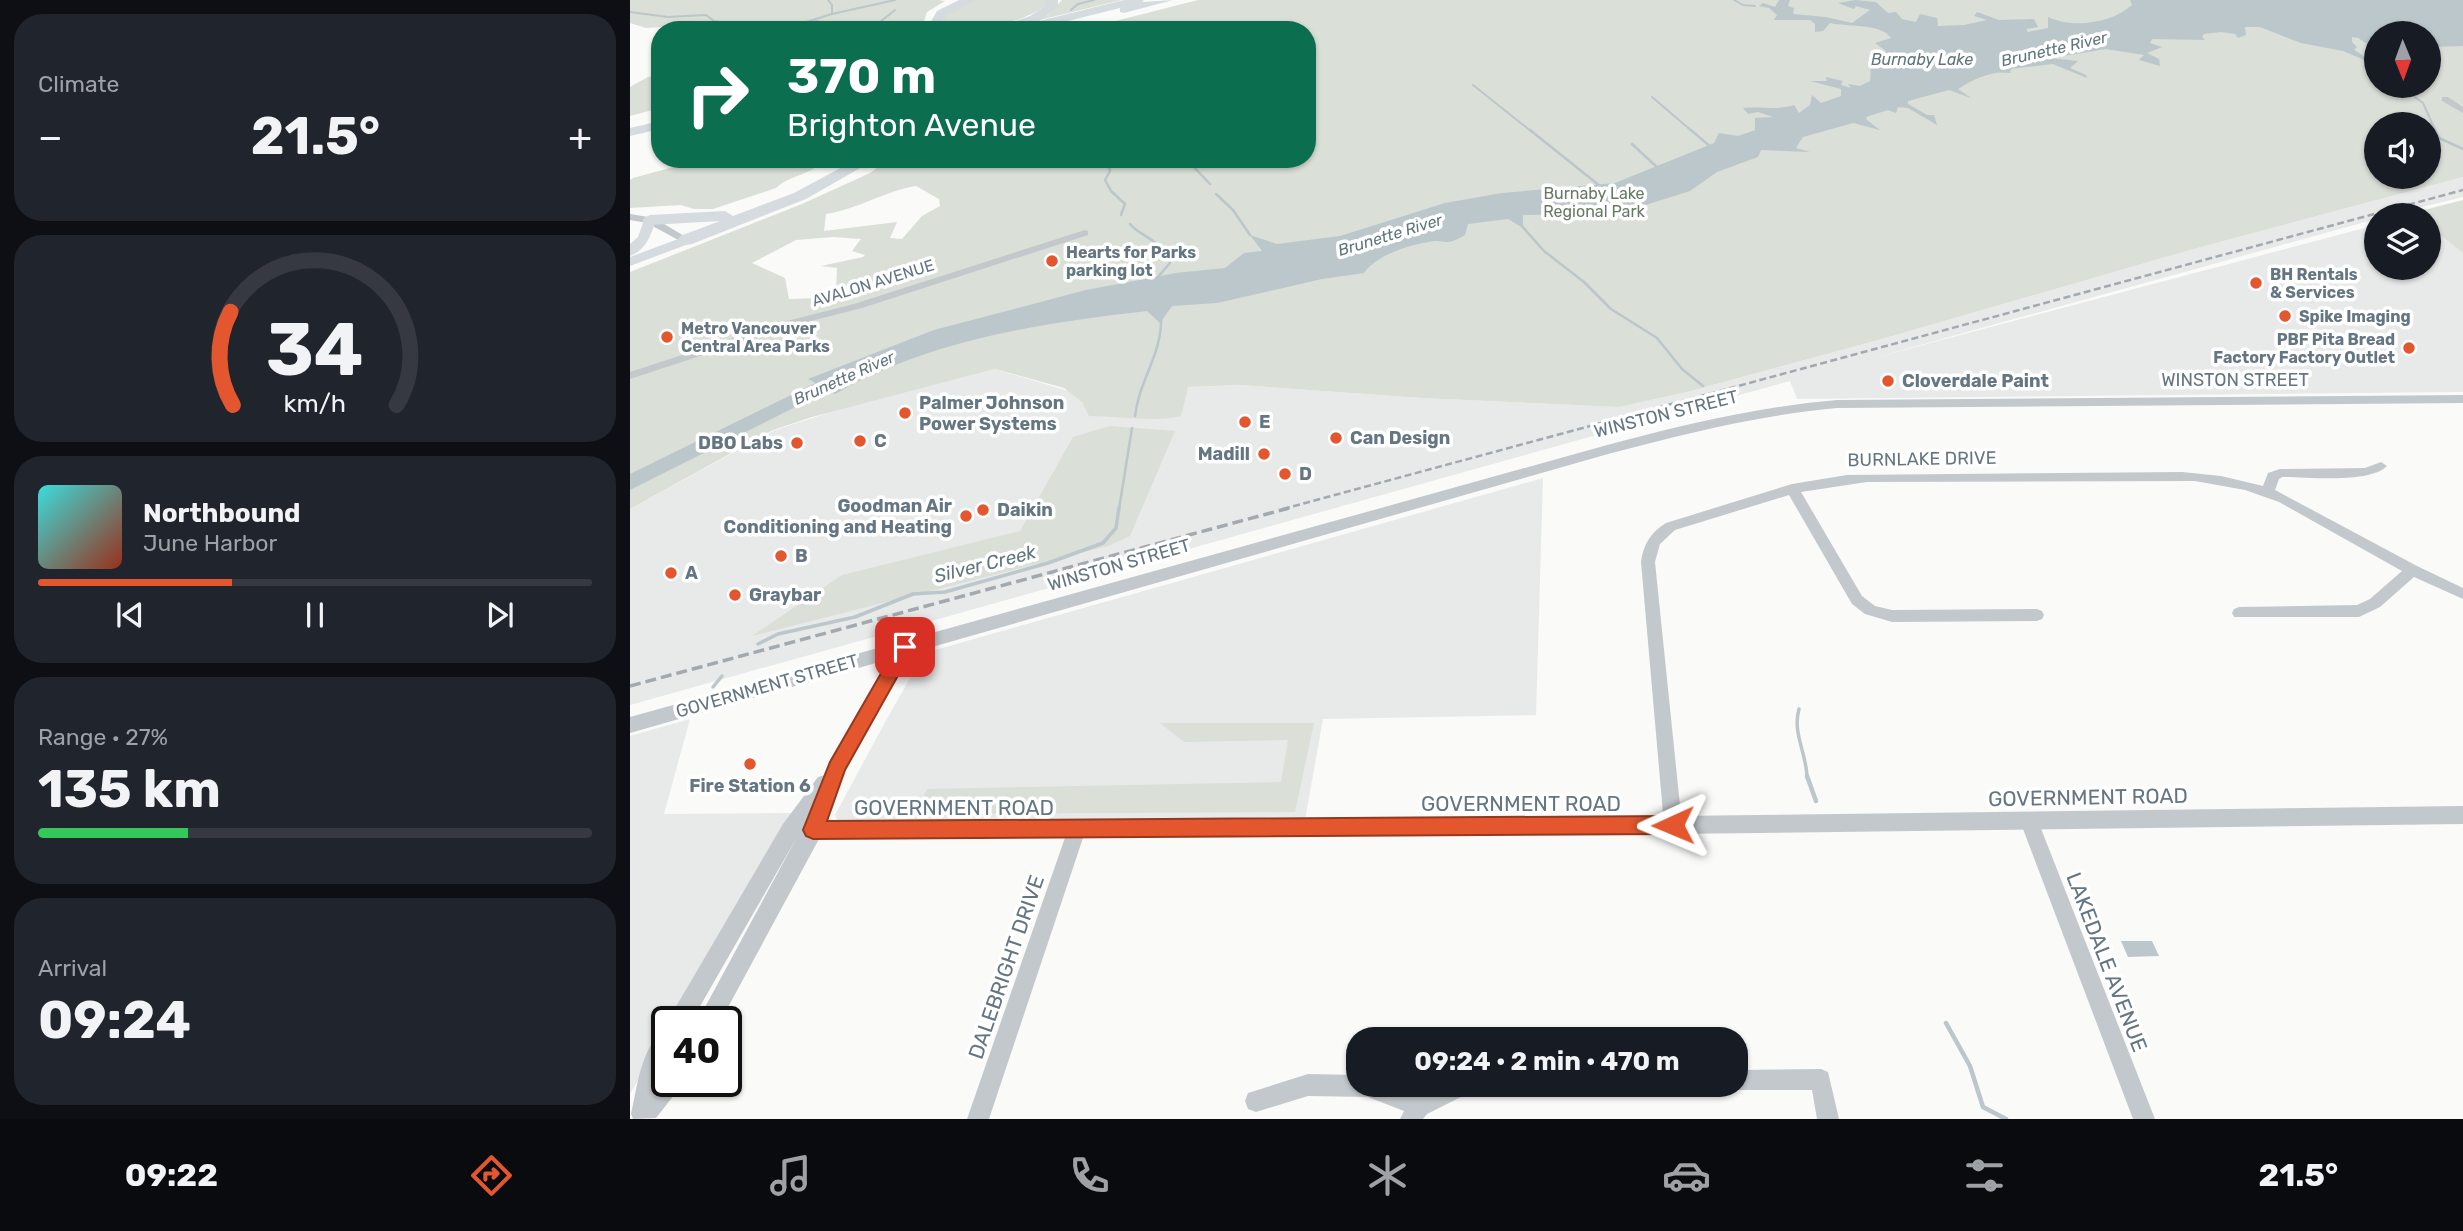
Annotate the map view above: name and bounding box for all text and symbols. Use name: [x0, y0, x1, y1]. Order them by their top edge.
north arrow: [2364, 21, 2441, 98]
map controls: [2364, 21, 2441, 280]
water label: Brunette River: [1999, 27, 2110, 70]
text: 370 m: [787, 47, 936, 105]
icon: right: [672, 49, 763, 140]
water label: Burnaby Lake: [1871, 50, 1973, 69]
text: Climate: [38, 70, 119, 98]
text: 21.5°: [251, 105, 380, 167]
text: Brighton Avenue: [787, 106, 1036, 144]
button: sound: [2364, 112, 2441, 189]
text: −: [38, 114, 63, 160]
text: +: [568, 114, 592, 160]
park label: Burnaby Lake Regional Park: [1543, 184, 1646, 221]
button: layers: [2364, 203, 2441, 280]
water label: Brunette River: [1335, 210, 1445, 260]
place label: Hearts for Parks parking lot: [1066, 243, 1196, 280]
marker: Hearts for Parks parking lot: [1044, 253, 1060, 269]
street label: AVALON AVENUE: [810, 255, 936, 311]
place label: BH Rentals & Services: [2270, 265, 2358, 302]
marker: BH Rentals & Services: [2248, 275, 2264, 291]
text: 34: [266, 307, 364, 393]
place label: Spike Imaging: [2299, 307, 2411, 326]
marker: Spike Imaging: [2277, 308, 2293, 324]
place label: Metro Vancouver Central Area Parks: [681, 319, 830, 356]
marker: Metro Vancouver Central Area Parks: [659, 329, 675, 345]
place label: PBF Pita Bread Factory Factory Outlet: [2213, 330, 2396, 367]
marker: PBF Pita Bread Factory Factory Outlet: [2401, 340, 2417, 356]
water label: Brunette River: [791, 347, 898, 409]
street label: WINSTON STREET: [2161, 369, 2309, 391]
place label: Cloverdale Paint: [1902, 370, 2049, 392]
marker: Cloverdale Paint: [1880, 373, 1896, 389]
street label: WINSTON STREET: [1592, 385, 1740, 443]
text: km/h: [284, 388, 346, 417]
place label: Palmer Johnson Power Systems: [919, 392, 1064, 435]
marker: Palmer Johnson Power Systems: [897, 405, 913, 421]
place label: E: [1259, 411, 1271, 433]
marker: E: [1237, 414, 1253, 430]
place label: Can Design: [1350, 427, 1450, 449]
place label: C: [874, 430, 887, 452]
marker: Can Design: [1328, 430, 1344, 446]
place label: DBO Labs: [698, 432, 783, 454]
marker: C: [852, 433, 868, 449]
marker: DBO Labs: [789, 435, 805, 451]
place label: Madill: [1198, 443, 1250, 465]
marker: Madill: [1256, 446, 1272, 462]
street label: BURNLAKE DRIVE: [1847, 447, 1997, 471]
place label: D: [1299, 463, 1312, 485]
marker: D: [1277, 466, 1293, 482]
place label: Goodman Air Conditioning and Heating: [724, 495, 952, 538]
text: Northbound: [143, 498, 301, 529]
place label: Daikin: [997, 499, 1053, 521]
marker: Daikin: [975, 502, 991, 518]
marker: Goodman Air Conditioning and Heating: [958, 508, 974, 524]
text: June Harbor: [143, 529, 277, 557]
street label: WINSTON STREET: [1045, 534, 1193, 596]
water label: Silver Creek: [932, 540, 1038, 588]
place label: B: [795, 545, 808, 567]
marker: B: [773, 548, 789, 564]
place label: A: [685, 562, 698, 584]
marker: A: [663, 565, 679, 581]
place label: Graybar: [749, 584, 821, 606]
marker: Graybar: [727, 587, 743, 603]
icon: previous: [111, 596, 149, 634]
icon: pause: [296, 596, 334, 634]
icon: next: [481, 596, 519, 634]
pin: [875, 617, 935, 677]
icon: arrive: [886, 628, 924, 666]
street label: GOVERNMENT STREET: [673, 649, 861, 723]
text: Range · 27%: [38, 723, 168, 751]
marker: Fire Station 6: [742, 756, 758, 772]
text: 135 km: [38, 758, 221, 820]
place label: Fire Station 6: [689, 775, 811, 797]
street label: GOVERNMENT ROAD: [1988, 783, 2188, 811]
position arrow: [1636, 788, 1710, 862]
street label: GOVERNMENT ROAD: [1421, 791, 1621, 816]
street label: GOVERNMENT ROAD: [854, 795, 1054, 820]
street label: LAKEDALE AVENUE: [2061, 869, 2153, 1055]
street label: DALEBRIGHT DRIVE: [963, 872, 1049, 1062]
text: Arrival: [38, 954, 107, 982]
text: 09:24: [38, 989, 191, 1051]
speed limit sign: 40: [651, 1006, 742, 1097]
text: 09:24 · 2 min · 470 m: [1414, 1046, 1680, 1077]
icon: directions: [467, 1151, 516, 1200]
icon: music: [766, 1151, 815, 1200]
icon: phone: [1065, 1151, 1114, 1200]
icon: climate: [1363, 1151, 1412, 1200]
icon: car: [1662, 1151, 1711, 1200]
icon: filters: [1960, 1151, 2009, 1200]
text: 09:22: [125, 1156, 218, 1194]
text: 21.5°: [2259, 1156, 2338, 1194]

